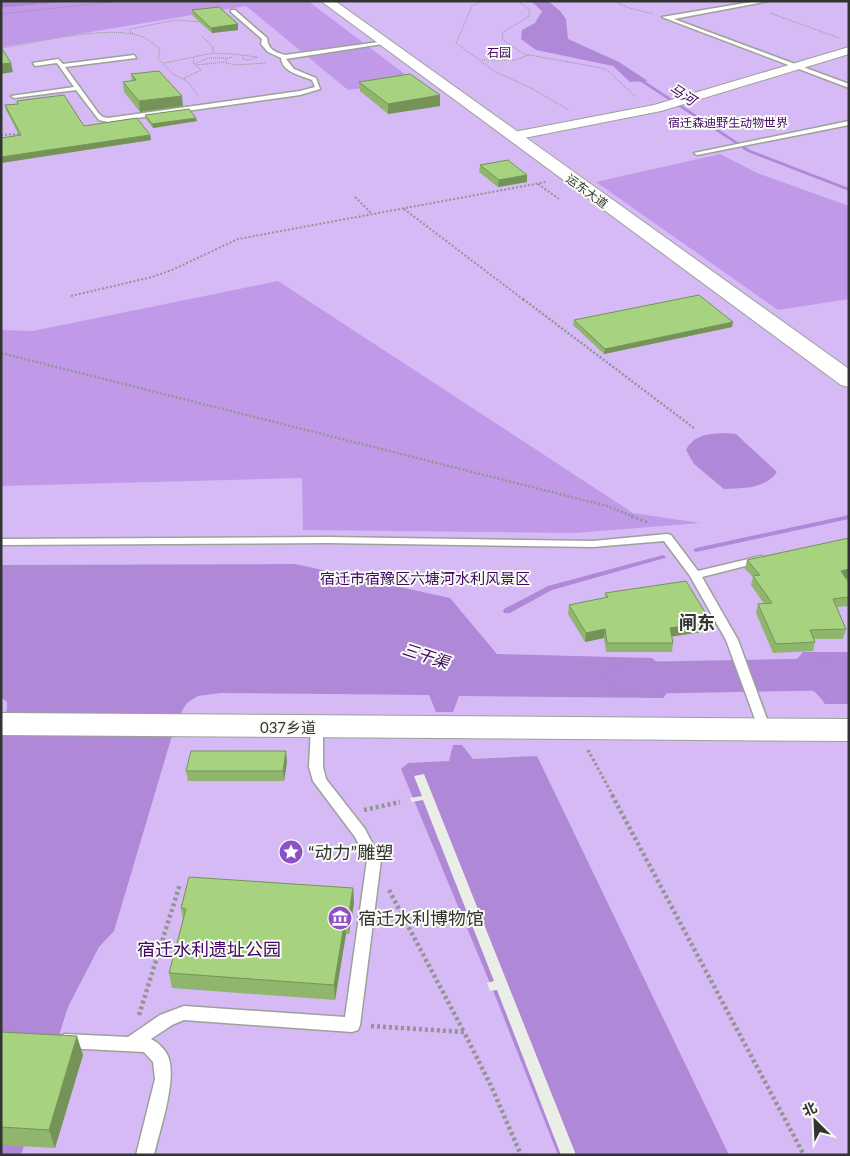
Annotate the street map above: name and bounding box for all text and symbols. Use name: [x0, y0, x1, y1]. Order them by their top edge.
park label: 石园: [487, 45, 511, 60]
water label: 马河: [667, 79, 702, 110]
park label: 宿迁森迪野生动物世界: [668, 115, 788, 130]
street label: 运东大道: [563, 171, 611, 211]
park label: 宿迁市宿豫区六塘河水利风景区: [320, 569, 530, 587]
district label: 闸东: [679, 611, 715, 633]
water label: 三干渠: [400, 639, 454, 672]
street label: 037乡道: [260, 718, 316, 736]
place icon: “动力”雕塑: [278, 839, 304, 865]
place label: “动力”雕塑: [308, 841, 393, 863]
museum icon: 宿迁水利博物馆: [327, 905, 353, 931]
place label: 宿迁水利博物馆: [358, 907, 484, 929]
park label: 宿迁水利遗址公园: [137, 938, 281, 960]
north arrow: [790, 1096, 840, 1146]
text: 北: [800, 1098, 819, 1119]

